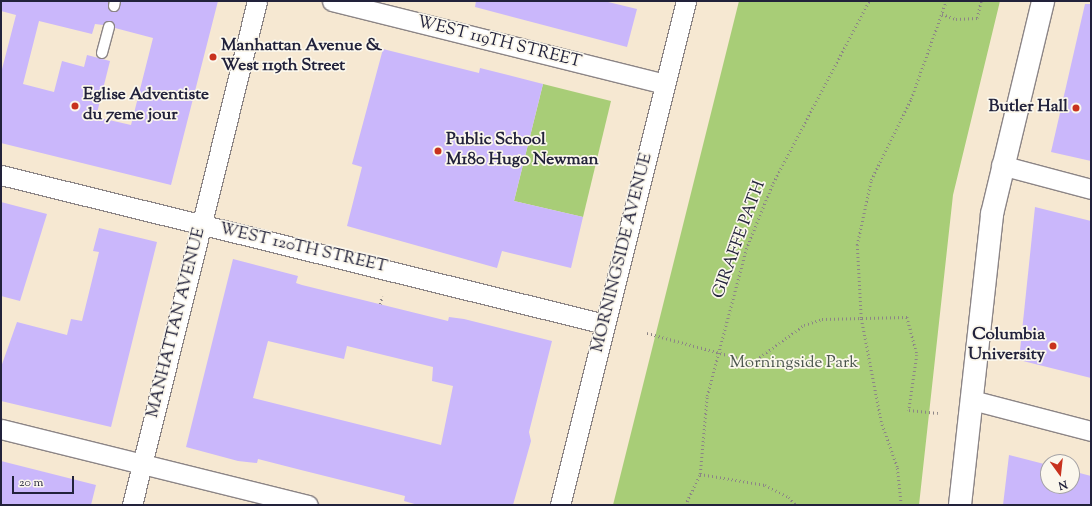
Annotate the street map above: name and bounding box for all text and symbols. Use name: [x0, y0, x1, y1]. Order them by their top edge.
street label: WEST 119TH STREET: [415, 13, 583, 73]
place label: Manhattan Avenue & West 119th Street: [221, 37, 382, 77]
marker: Manhattan Avenue & West 119th Street: [208, 52, 218, 62]
place label: Eglise Adventiste du 7eme jour: [83, 86, 209, 126]
place label: Butler Hall: [988, 98, 1068, 118]
marker: Eglise Adventiste du 7eme jour: [70, 101, 80, 111]
marker: Butler Hall: [1071, 103, 1081, 113]
place label: Public School M180 Hugo Newman: [446, 131, 599, 171]
marker: Public School M180 Hugo Newman: [433, 146, 443, 156]
street label: MORNINGSIDE AVENUE: [588, 151, 658, 355]
street label: GIRAFFE PATH: [709, 178, 771, 302]
street label: WEST 120TH STREET: [217, 220, 389, 278]
street label: MANHATTAN AVENUE: [143, 226, 211, 420]
place label: Columbia University: [968, 326, 1045, 366]
marker: Columbia University: [1048, 341, 1058, 351]
park label: Morningside Park: [730, 354, 858, 374]
north arrow: [1040, 454, 1080, 494]
scale bar: [14, 468, 76, 494]
text: 20 m: [19, 474, 43, 492]
text: N: [1057, 476, 1069, 493]

